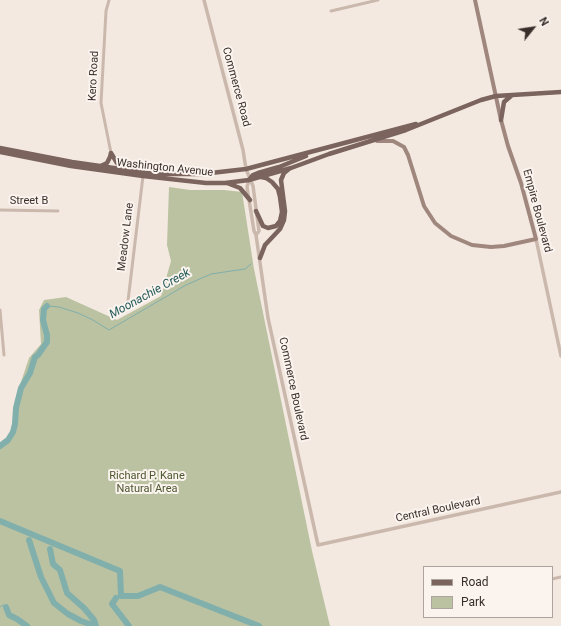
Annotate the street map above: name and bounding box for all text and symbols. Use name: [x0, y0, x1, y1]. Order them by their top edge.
north arrow: [513, 8, 553, 48]
text: N: [536, 15, 551, 28]
street label: Commerce Road: [219, 46, 253, 128]
street label: Kero Road: [86, 50, 102, 102]
street label: Washington Avenue: [116, 156, 214, 180]
street label: Empire Boulevard: [520, 168, 554, 254]
street label: Street B: [10, 194, 48, 208]
street label: Meadow Lane: [115, 202, 137, 272]
water label: Moonachie Creek: [107, 266, 193, 322]
street label: Commerce Boulevard: [276, 336, 310, 442]
park label: Richard P. Kane Natural Area: [109, 469, 185, 495]
street label: Central Boulevard: [394, 495, 482, 525]
legend: [423, 566, 553, 618]
text: Road: [461, 575, 489, 589]
text: Park: [461, 595, 485, 609]

